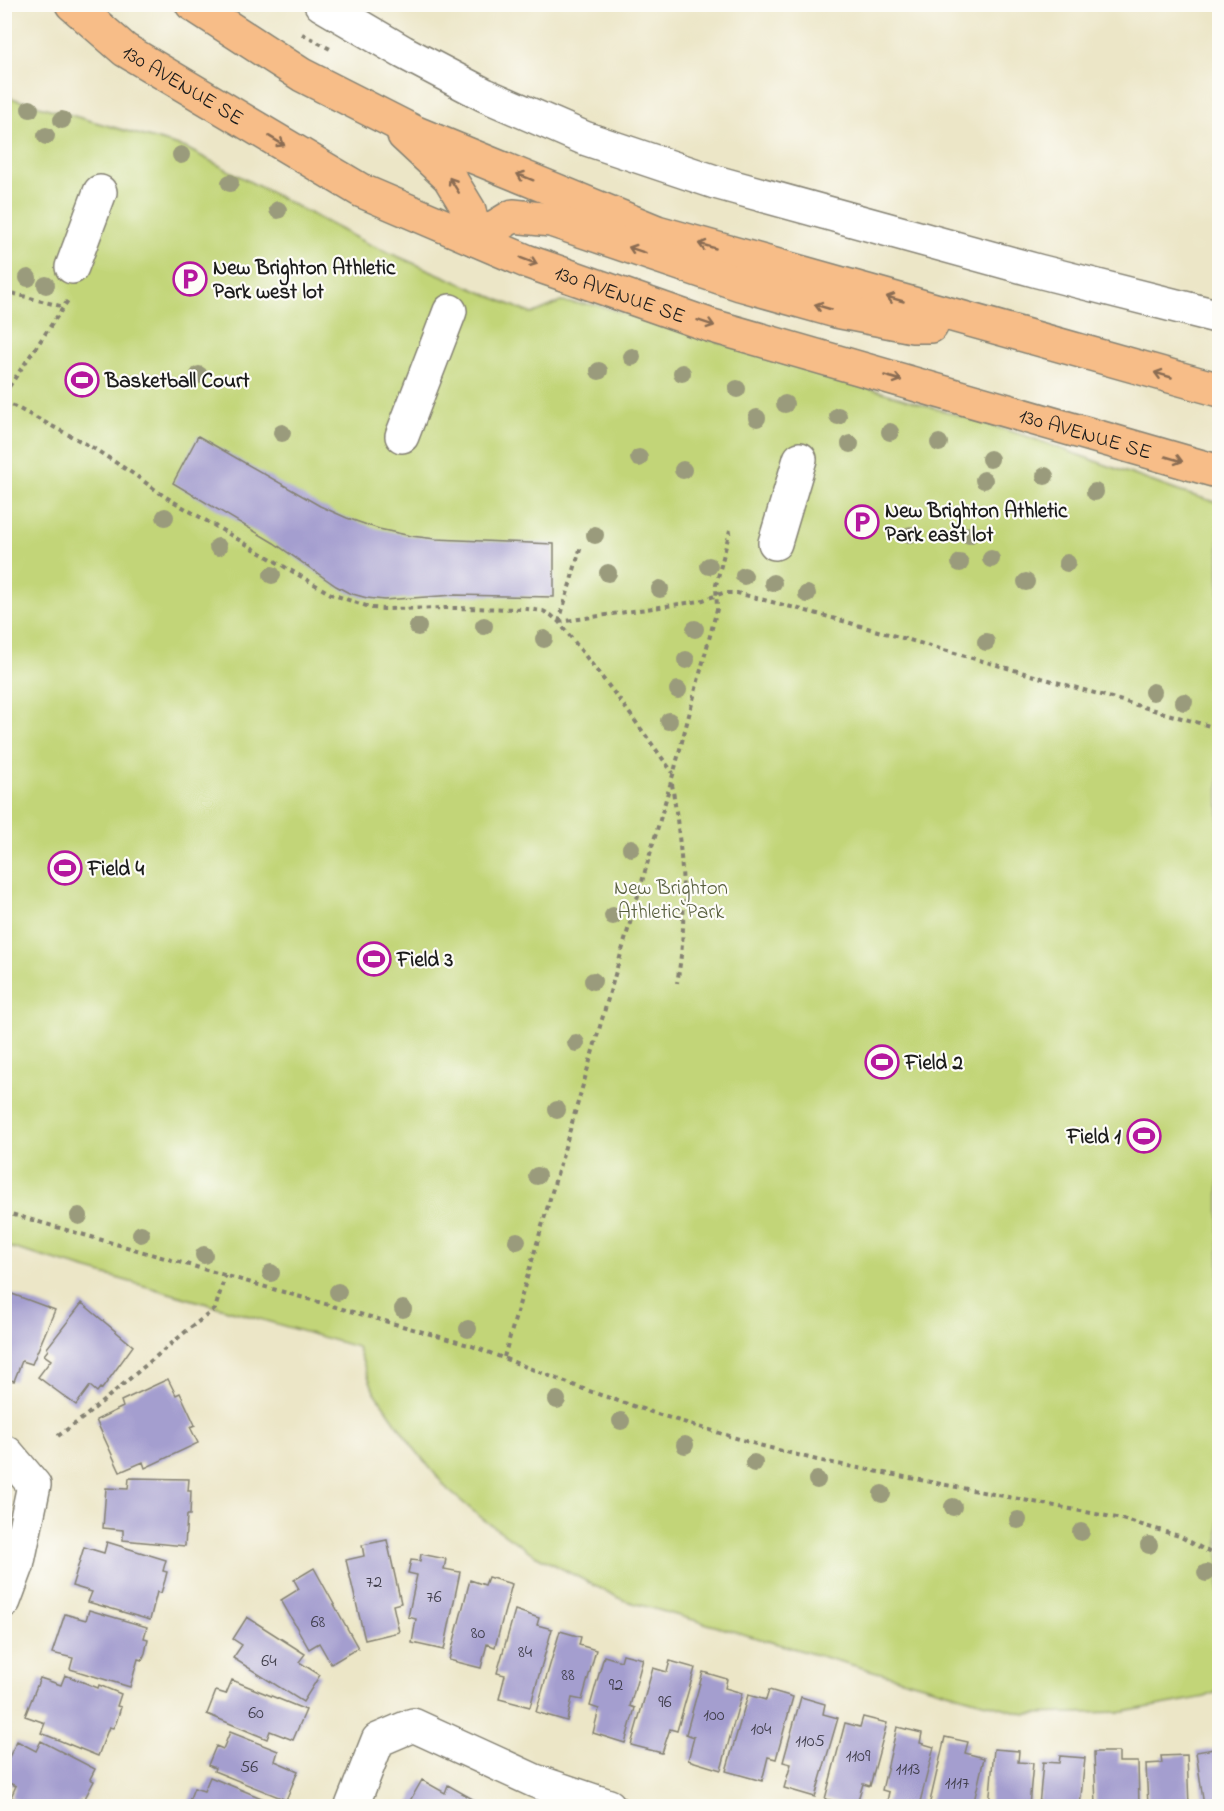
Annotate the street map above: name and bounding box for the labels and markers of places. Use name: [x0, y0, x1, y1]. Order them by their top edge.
place label: New Brighton Athletic Park west lot: [213, 254, 396, 308]
parking icon: New Brighton Athletic Park west lot: [172, 261, 208, 297]
sports icon: Basketball Court: [64, 362, 100, 398]
place label: Basketball Court: [104, 367, 250, 397]
place label: New Brighton Athletic Park east lot: [885, 497, 1068, 551]
parking icon: New Brighton Athletic Park east lot: [844, 504, 880, 540]
sports icon: Field 4: [47, 850, 83, 886]
place label: Field 4: [87, 855, 144, 885]
sports icon: Field 3: [356, 941, 392, 977]
place label: Field 3: [396, 946, 453, 976]
sports icon: Field 2: [864, 1044, 900, 1080]
place label: Field 2: [904, 1049, 963, 1079]
sports icon: Field 1: [1126, 1118, 1162, 1154]
place label: Field 1: [1066, 1123, 1121, 1153]

